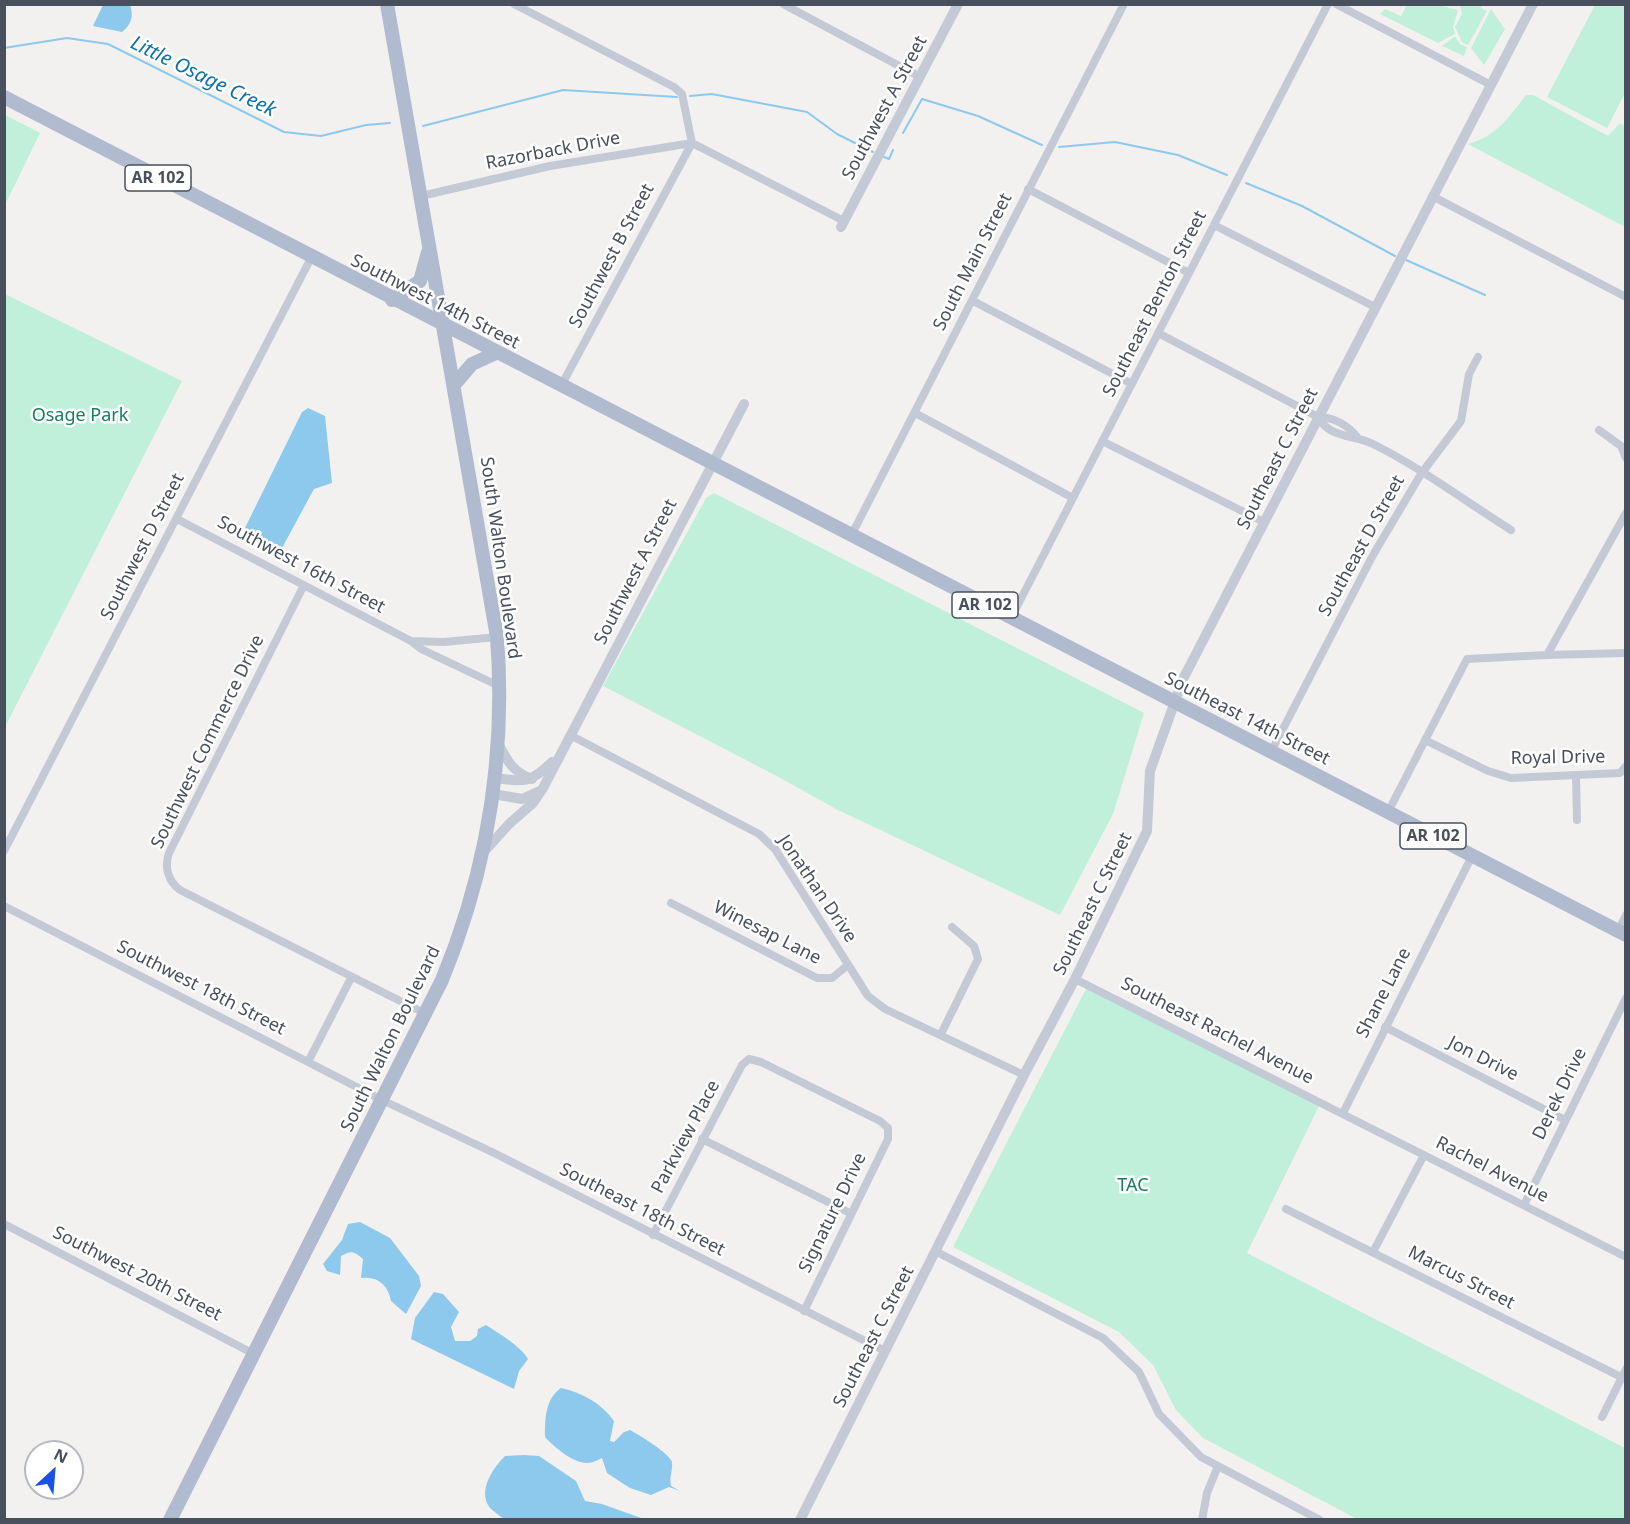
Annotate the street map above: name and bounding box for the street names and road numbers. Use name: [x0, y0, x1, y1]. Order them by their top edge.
street label: Southwest A Street: [838, 32, 932, 184]
street label: Razorback Drive: [484, 127, 622, 175]
road number: AR 102: [125, 165, 191, 191]
street label: Southwest B Street: [565, 180, 659, 332]
street label: South Main Street: [929, 190, 1017, 334]
street label: Southeast Benton Street: [1099, 207, 1211, 401]
street label: Southwest 14th Street: [347, 250, 523, 354]
street label: Southeast C Street: [1233, 385, 1323, 533]
street label: South Walton Boulevard: [475, 455, 525, 661]
street label: Southwest D Street: [97, 470, 189, 624]
street label: Southeast D Street: [1314, 472, 1410, 620]
street label: Southwest A Street: [590, 496, 682, 648]
street label: Southwest 16th Street: [213, 512, 389, 618]
road number: AR 102: [952, 592, 1018, 618]
street label: Southwest Commerce Drive: [147, 632, 269, 852]
street label: Southeast 14th Street: [1161, 668, 1333, 770]
street label: Royal Drive: [1510, 746, 1606, 770]
road number: AR 102: [1400, 823, 1466, 849]
street label: Southeast C Street: [1049, 829, 1137, 979]
street label: Jonathan Drive: [773, 831, 861, 947]
street label: Winesap Lane: [710, 897, 824, 969]
street label: Southwest 18th Street: [113, 936, 289, 1040]
street label: South Walton Boulevard: [337, 943, 445, 1135]
street label: Shane Lane: [1352, 944, 1416, 1042]
street label: Southeast Rachel Avenue: [1117, 973, 1317, 1089]
street label: Jon Drive: [1444, 1032, 1522, 1086]
street label: Derek Drive: [1529, 1045, 1591, 1143]
street label: Parkview Place: [647, 1077, 725, 1197]
street label: Rachel Avenue: [1432, 1132, 1552, 1208]
street label: Signature Drive: [795, 1149, 871, 1277]
street label: Southeast 18th Street: [556, 1159, 728, 1261]
street label: Southwest 20th Street: [49, 1222, 225, 1326]
street label: Marcus Street: [1404, 1242, 1518, 1314]
street label: Southeast C Street: [829, 1263, 919, 1411]

